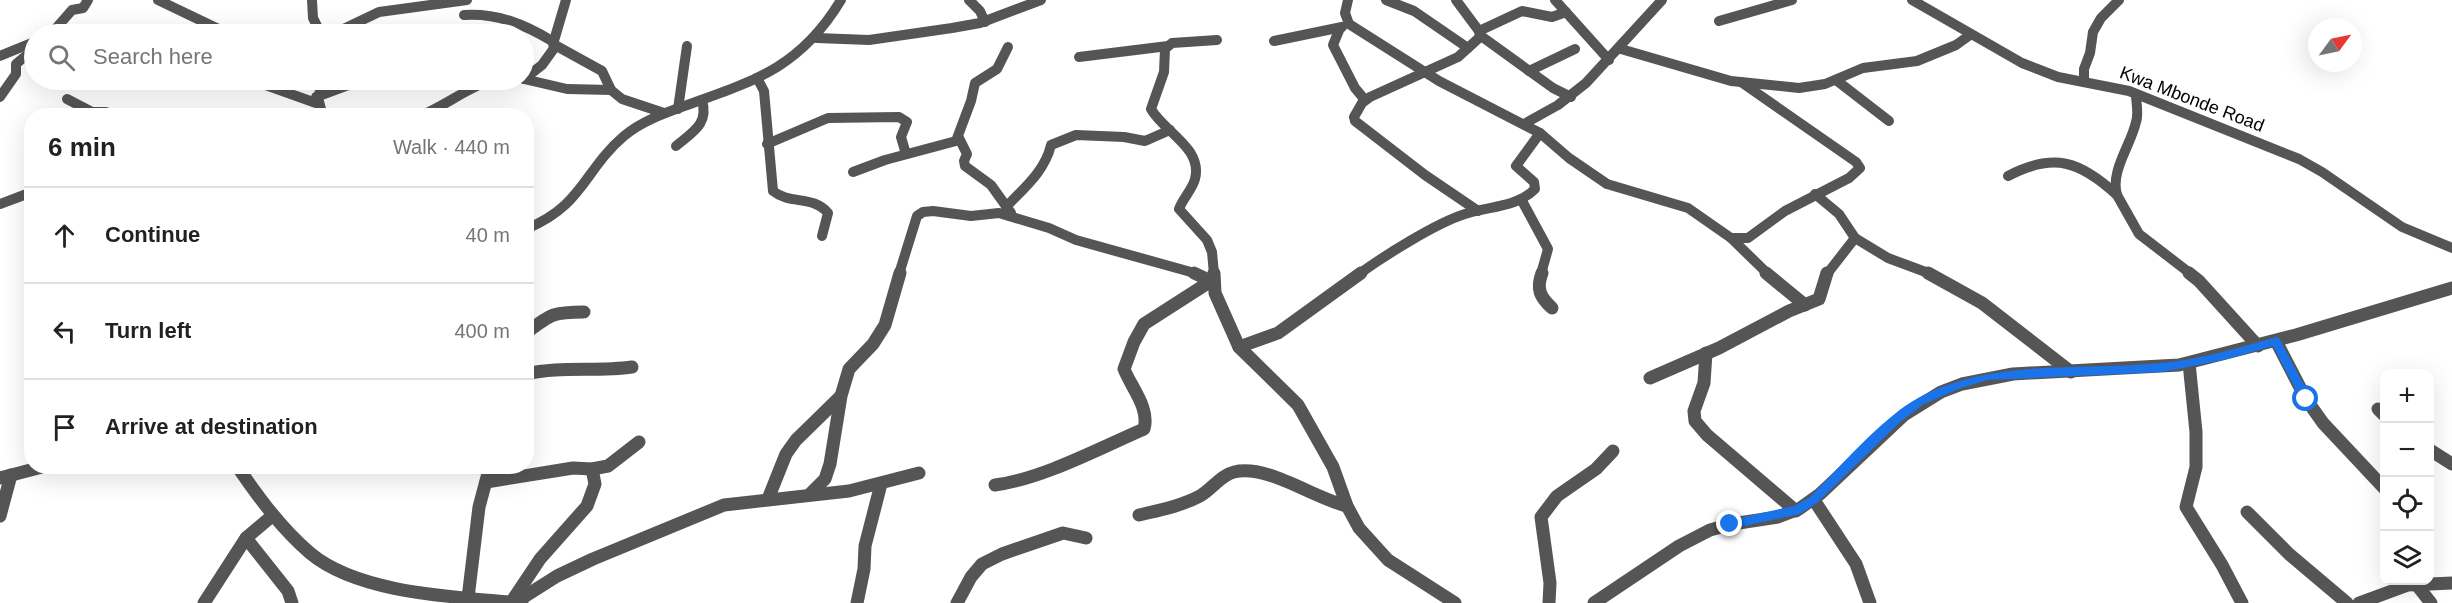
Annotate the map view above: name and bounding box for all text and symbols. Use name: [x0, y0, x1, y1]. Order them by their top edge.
north arrow: [2308, 18, 2362, 72]
search box: [24, 24, 534, 90]
icon: search: [45, 41, 78, 74]
text: Search here: [93, 44, 213, 69]
street label: Kwa Mbonde Road: [2117, 62, 2267, 136]
text: 6 min: [48, 132, 116, 162]
text: Walk · 440 m: [393, 136, 510, 158]
icon: ahead: [48, 219, 81, 252]
text: Continue: [105, 222, 200, 247]
text: 40 m: [466, 224, 510, 246]
icon: left: [48, 315, 81, 348]
text: Turn left: [105, 318, 191, 343]
text: 400 m: [454, 320, 510, 342]
map controls: [2380, 369, 2434, 585]
button: +: [2380, 369, 2434, 423]
route start: [2292, 385, 2318, 411]
icon: arrive: [48, 411, 81, 444]
text: Arrive at destination: [105, 414, 318, 439]
button: −: [2380, 423, 2434, 477]
button: locate: [2380, 477, 2434, 531]
route end: [1716, 510, 1742, 536]
button: layers: [2380, 531, 2434, 585]

